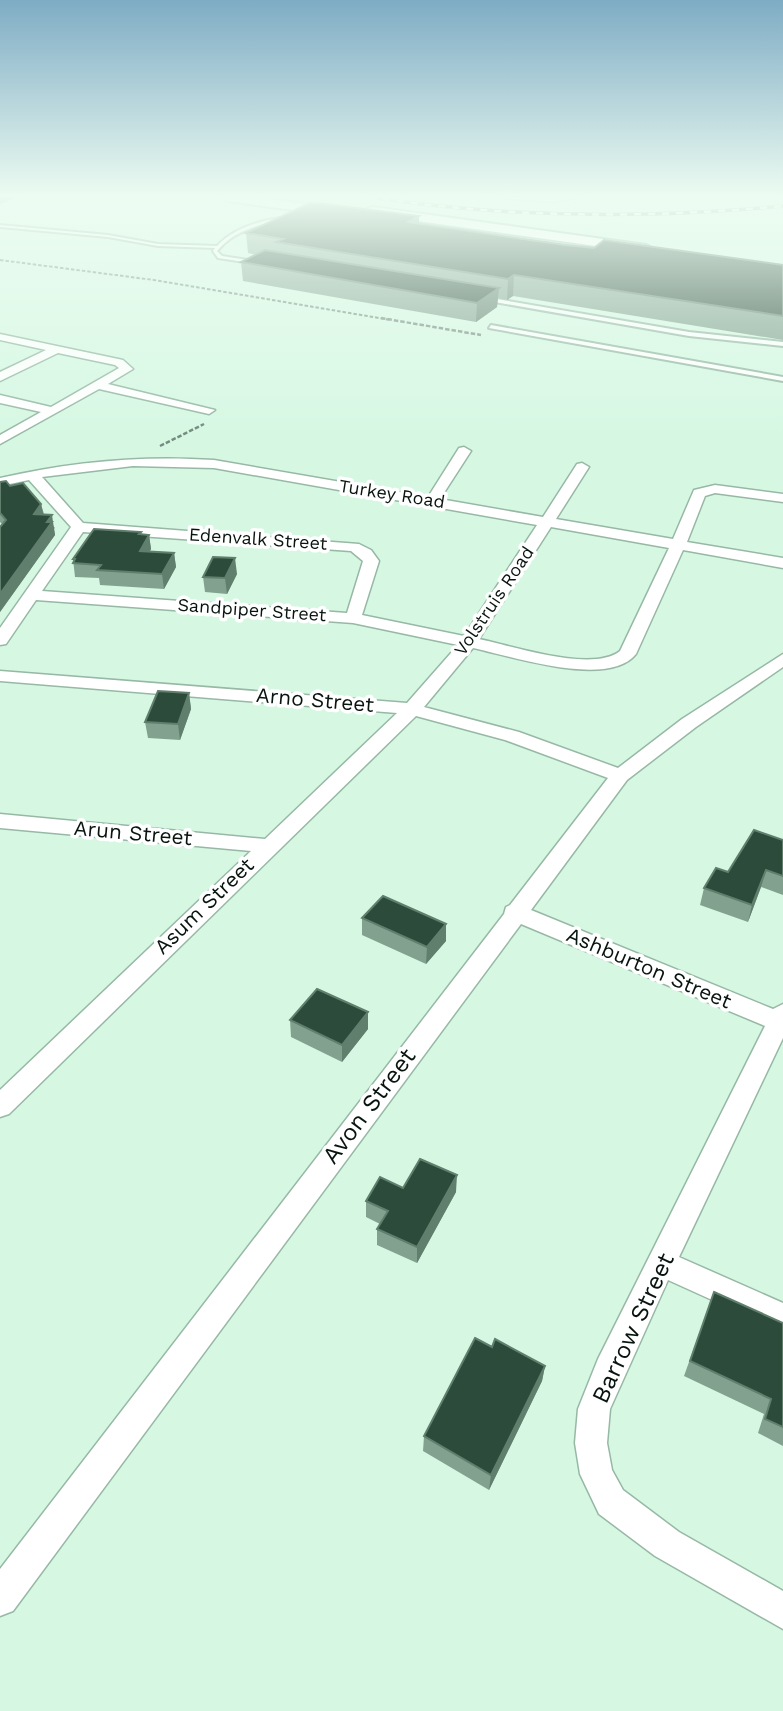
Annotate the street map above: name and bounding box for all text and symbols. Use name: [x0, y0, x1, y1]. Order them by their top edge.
street label: Turkey Road: [338, 475, 447, 512]
street label: Edenvalk Street: [188, 523, 328, 554]
street label: Volstruis Road: [449, 542, 538, 659]
street label: Sandpiper Street: [177, 594, 328, 625]
street label: Arno Street: [255, 682, 375, 717]
street label: Arun Street: [73, 815, 193, 850]
street label: Asum Street: [149, 852, 259, 959]
street label: Ashburton Street: [563, 922, 736, 1014]
street label: Avon Street: [317, 1043, 421, 1169]
street label: Barrow Street: [586, 1248, 680, 1408]

